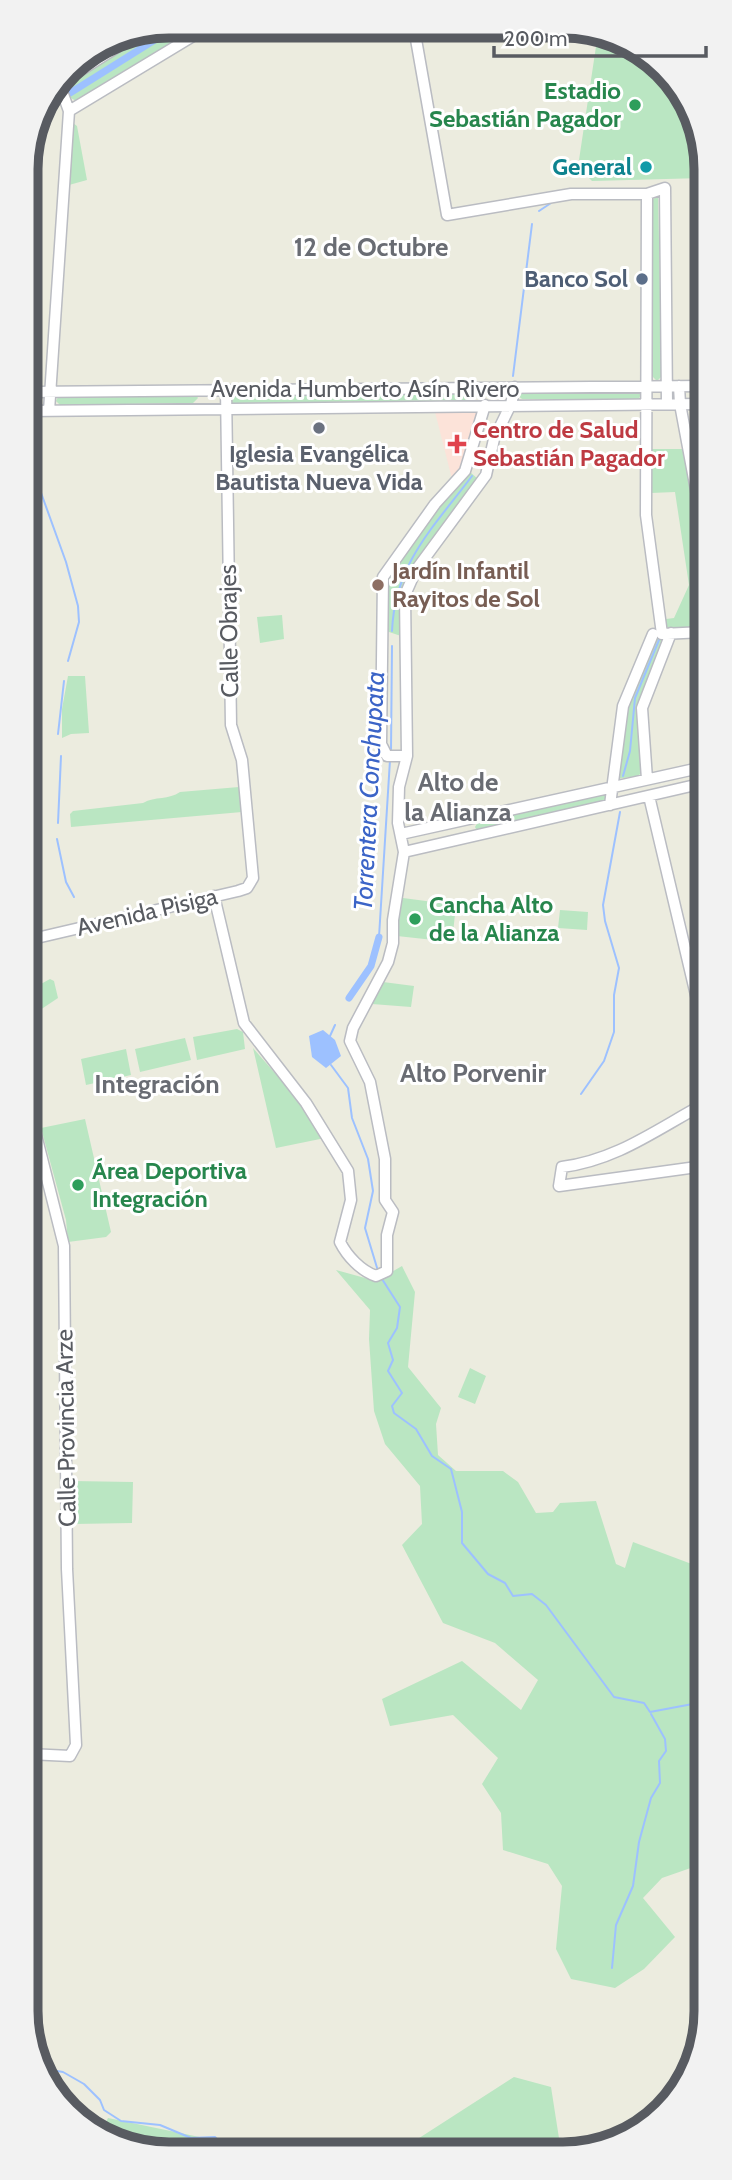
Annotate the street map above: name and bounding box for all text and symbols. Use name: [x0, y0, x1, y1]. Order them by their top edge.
scale bar: [494, 14, 706, 58]
text: 200 m: [504, 26, 567, 51]
place label: Estadio Sebastián Pagador: [429, 76, 621, 133]
marker: Estadio Sebastián Pagador: [627, 97, 643, 113]
place label: General: [552, 152, 632, 181]
marker: General: [638, 159, 654, 175]
district label: 12 de Octubre: [294, 231, 448, 263]
place label: Banco Sol: [524, 264, 628, 293]
marker: Banco Sol: [634, 271, 650, 287]
street label: Avenida Humberto Asín Rivero: [210, 374, 520, 403]
place label: Centro de Salud Sebastián Pagador: [473, 415, 665, 472]
marker: Iglesia Evangélica Bautista Nueva Vida: [311, 420, 327, 436]
marker: Centro de Salud Sebastián Pagador: [447, 434, 467, 454]
place label: Iglesia Evangélica Bautista Nueva Vida: [215, 439, 423, 496]
place label: Jardín Infantil Rayitos de Sol: [391, 556, 540, 613]
street label: Calle Obrajes: [213, 564, 244, 698]
marker: Jardín Infantil Rayitos de Sol: [370, 577, 386, 593]
water label: Torrentera Conchupata: [347, 670, 391, 912]
district label: Alto de la Alianza: [404, 766, 512, 828]
street label: Avenida Pisiga: [74, 881, 221, 942]
place label: Cancha Alto de la Alianza: [429, 890, 560, 947]
marker: Cancha Alto de la Alianza: [407, 911, 423, 927]
district label: Alto Porvenir: [400, 1057, 546, 1089]
district label: Integración: [94, 1068, 220, 1100]
place label: Área Deportiva Integración: [92, 1156, 247, 1213]
marker: Área Deportiva Integración: [70, 1177, 86, 1193]
street label: Calle Provincia Arze: [49, 1329, 82, 1527]

